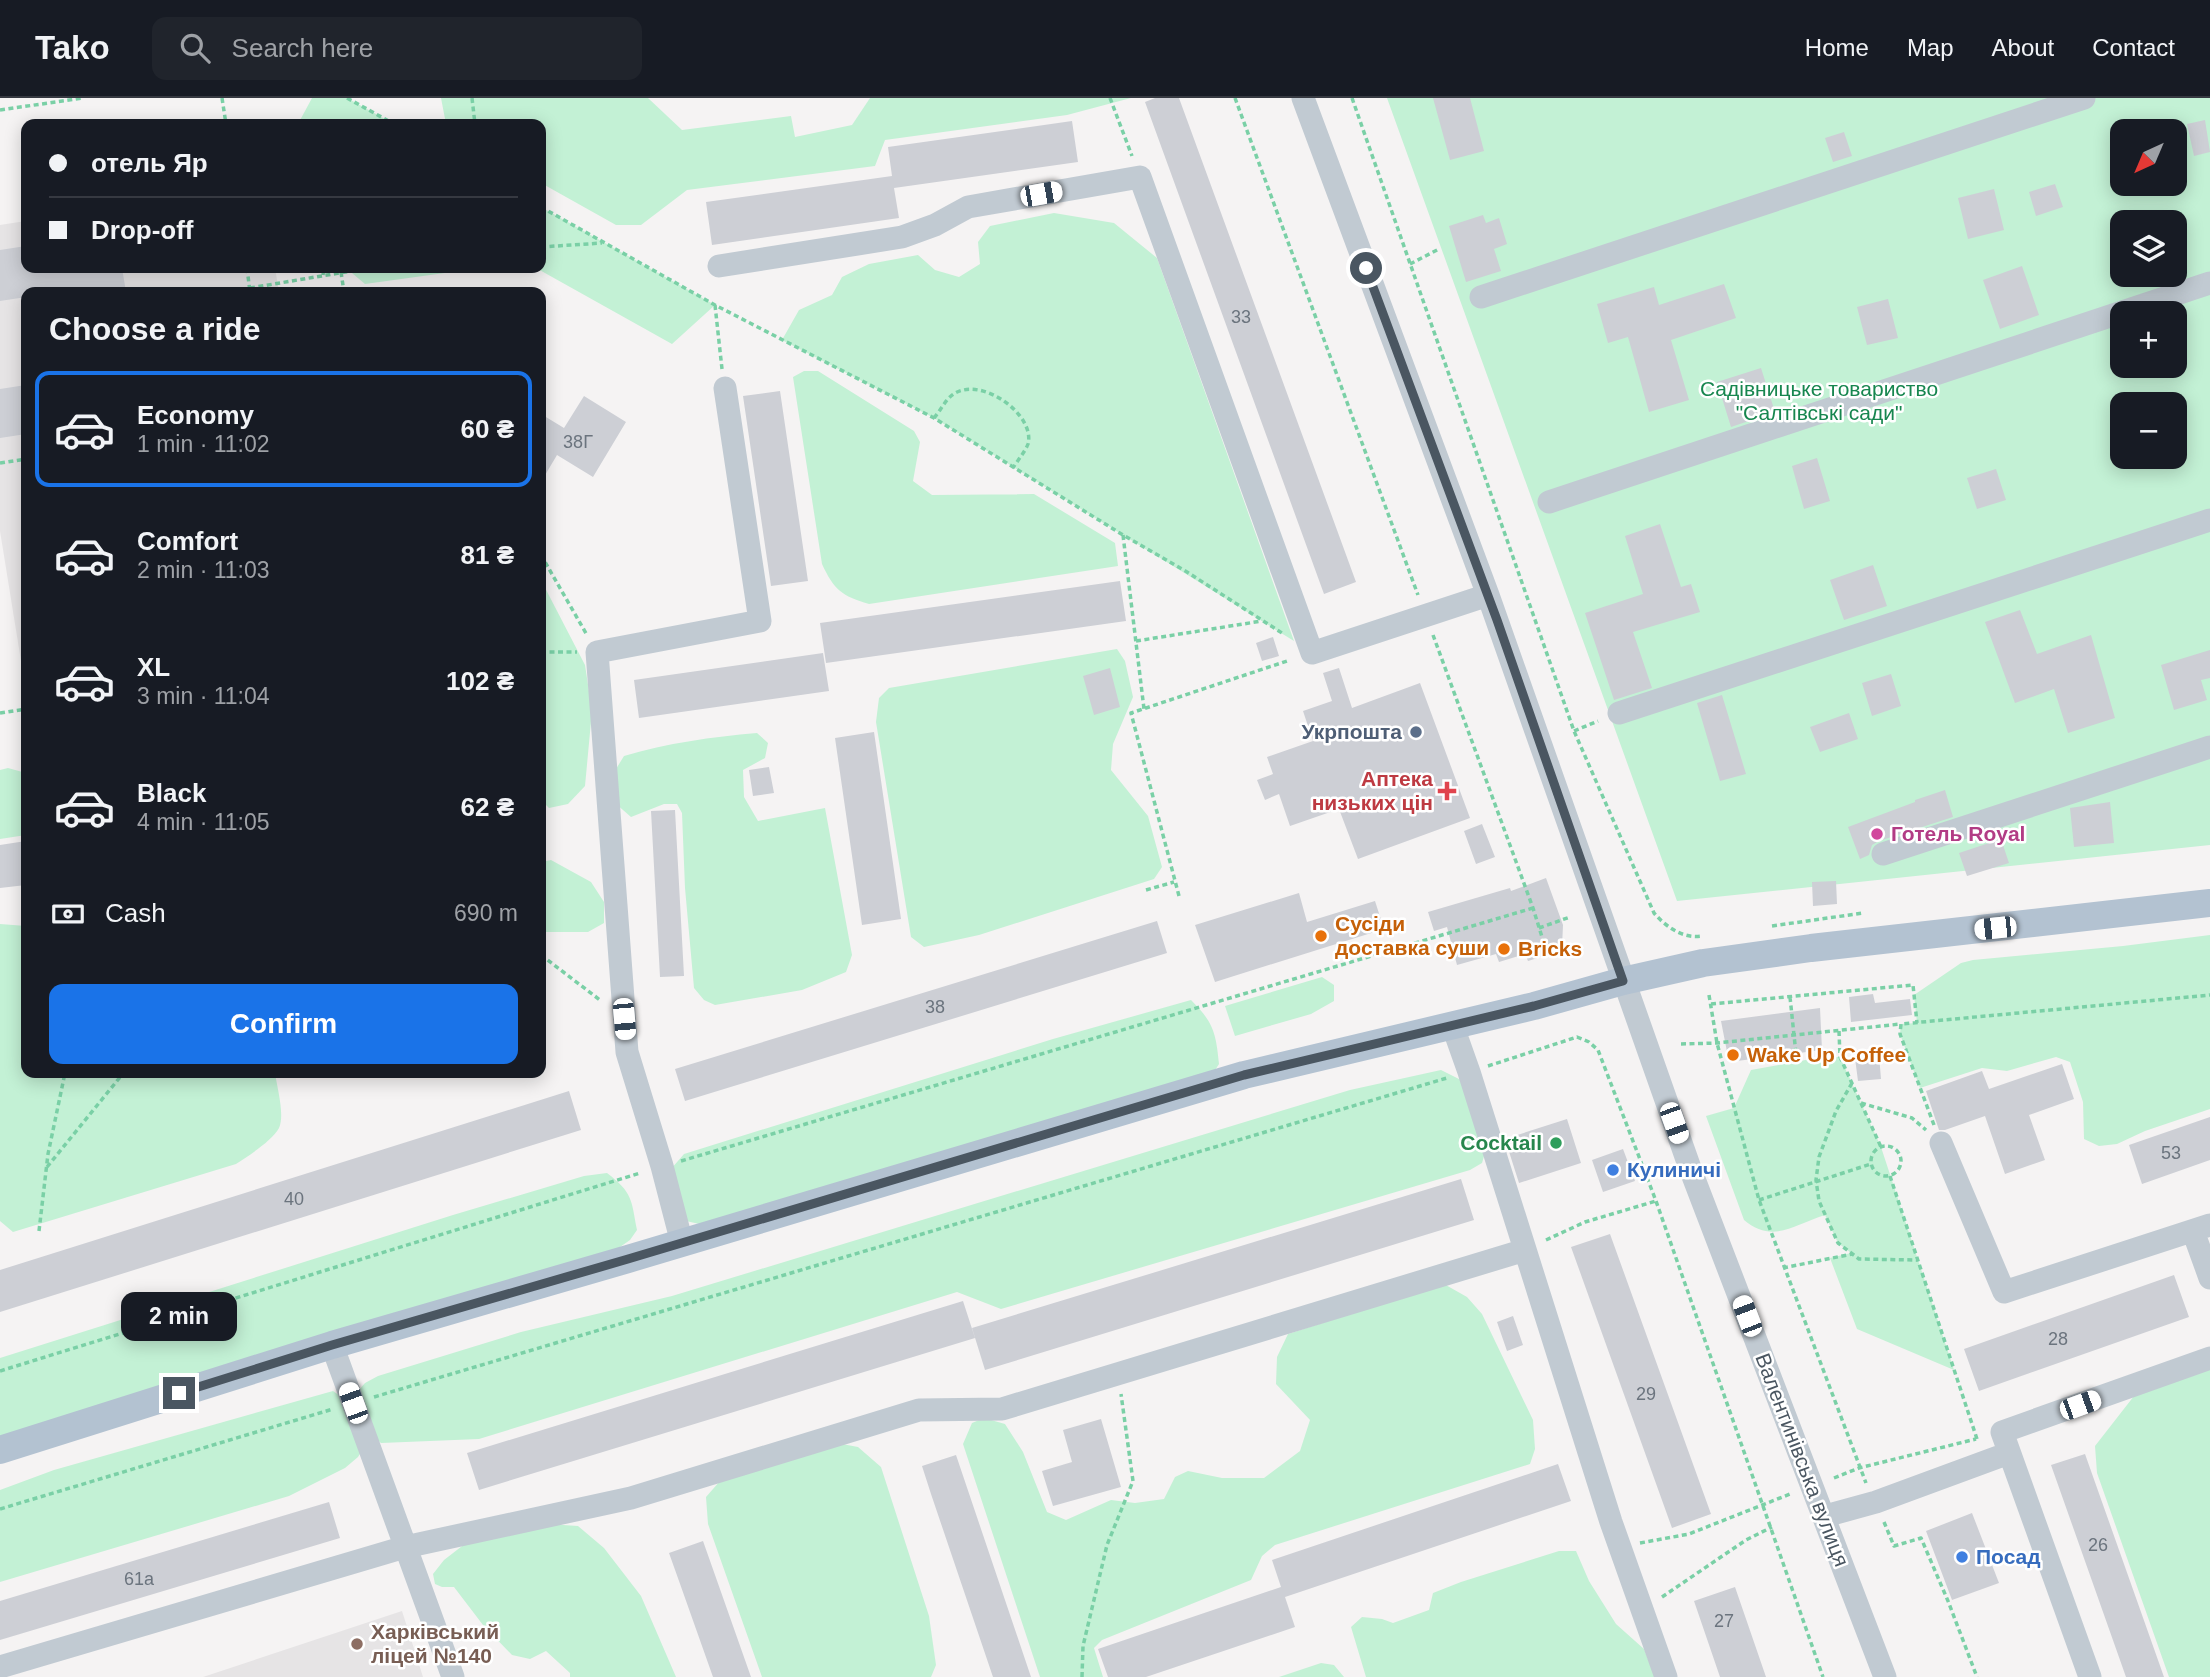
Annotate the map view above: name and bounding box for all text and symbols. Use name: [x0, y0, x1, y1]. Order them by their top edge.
search box: [152, 17, 642, 80]
text: Tako: [35, 29, 110, 66]
icon: search: [176, 29, 214, 67]
text: Search here: [232, 33, 373, 63]
text: Home: [1805, 34, 1869, 61]
text: Map: [1907, 34, 1954, 61]
text: About: [1992, 34, 2054, 61]
text: Contact: [2092, 34, 2175, 61]
north arrow: [2110, 119, 2188, 196]
map controls: [2110, 119, 2187, 469]
text: отель Яр: [91, 148, 208, 178]
car: [1019, 180, 1064, 208]
button: layers: [2110, 210, 2187, 287]
text: Drop-off: [91, 215, 194, 245]
route start: [1350, 252, 1382, 284]
button: +: [2110, 301, 2187, 378]
house number: 33: [1231, 307, 1251, 327]
text: Choose a ride: [49, 311, 261, 347]
park label: Садівницьке товариство "Салтівські сади": [1700, 377, 1938, 424]
button: −: [2110, 392, 2187, 469]
icon: car: [53, 398, 116, 461]
text: Economy: [137, 400, 254, 430]
text: 60 ₴: [461, 414, 514, 444]
text: 1 min · 11:02: [137, 431, 270, 457]
house number: 38Г: [563, 432, 593, 452]
icon: car: [53, 524, 116, 587]
text: Comfort: [137, 526, 238, 556]
text: 81 ₴: [461, 540, 514, 570]
text: 2 min · 11:03: [137, 557, 270, 583]
icon: car: [53, 650, 116, 713]
text: XL: [137, 652, 170, 682]
text: 102 ₴: [446, 666, 514, 696]
text: 3 min · 11:04: [137, 683, 270, 709]
place label: Укрпошта: [1301, 720, 1402, 743]
marker: Укрпошта: [1408, 724, 1424, 740]
place label: Аптека низьких цін: [1312, 767, 1433, 814]
icon: car: [53, 776, 116, 839]
text: Black: [137, 778, 206, 808]
marker: Аптека низьких цін: [1439, 783, 1455, 799]
text: 62 ₴: [461, 792, 514, 822]
text: 4 min · 11:05: [137, 809, 270, 835]
place label: Готель Royal: [1891, 822, 2025, 845]
marker: Готель Royal: [1869, 826, 1885, 842]
icon: cash: [49, 895, 87, 933]
text: Cash: [105, 898, 166, 928]
text: 690 m: [454, 900, 518, 926]
place label: Сусіди доставка суши: [1335, 912, 1489, 959]
car: [1974, 915, 2017, 941]
marker: Сусіди доставка суши: [1313, 928, 1329, 944]
place label: Bricks: [1518, 937, 1582, 960]
marker: Bricks: [1496, 941, 1512, 957]
button: Confirm: [49, 984, 518, 1064]
car: [612, 997, 637, 1041]
house number: 38: [925, 997, 945, 1017]
place label: Wake Up Coffee: [1747, 1043, 1906, 1066]
marker: Wake Up Coffee: [1725, 1047, 1741, 1063]
car: [1657, 1100, 1692, 1146]
place label: Cocktail: [1460, 1131, 1542, 1154]
marker: Cocktail: [1548, 1135, 1564, 1151]
house number: 53: [2161, 1143, 2181, 1163]
place label: Кулиничі: [1627, 1158, 1721, 1181]
marker: Кулиничі: [1605, 1162, 1621, 1178]
house number: 40: [284, 1189, 304, 1209]
callout: 2 min: [121, 1292, 237, 1340]
car: [1730, 1293, 1765, 1339]
text: 2 min: [149, 1303, 209, 1329]
house number: 28: [2048, 1329, 2068, 1349]
street label: Валентинівська вулиця: [1751, 1350, 1854, 1570]
route end: [163, 1377, 195, 1409]
car: [336, 1380, 371, 1426]
house number: 29: [1636, 1384, 1656, 1404]
car: [2057, 1388, 2104, 1422]
house number: 26: [2088, 1535, 2108, 1555]
place label: Посад: [1976, 1545, 2041, 1568]
marker: Посад: [1954, 1549, 1970, 1565]
house number: 61а: [124, 1569, 155, 1589]
house number: 27: [1714, 1611, 1734, 1631]
place label: Харківський ліцей №140: [371, 1620, 499, 1667]
marker: Харківський ліцей №140: [349, 1636, 365, 1652]

